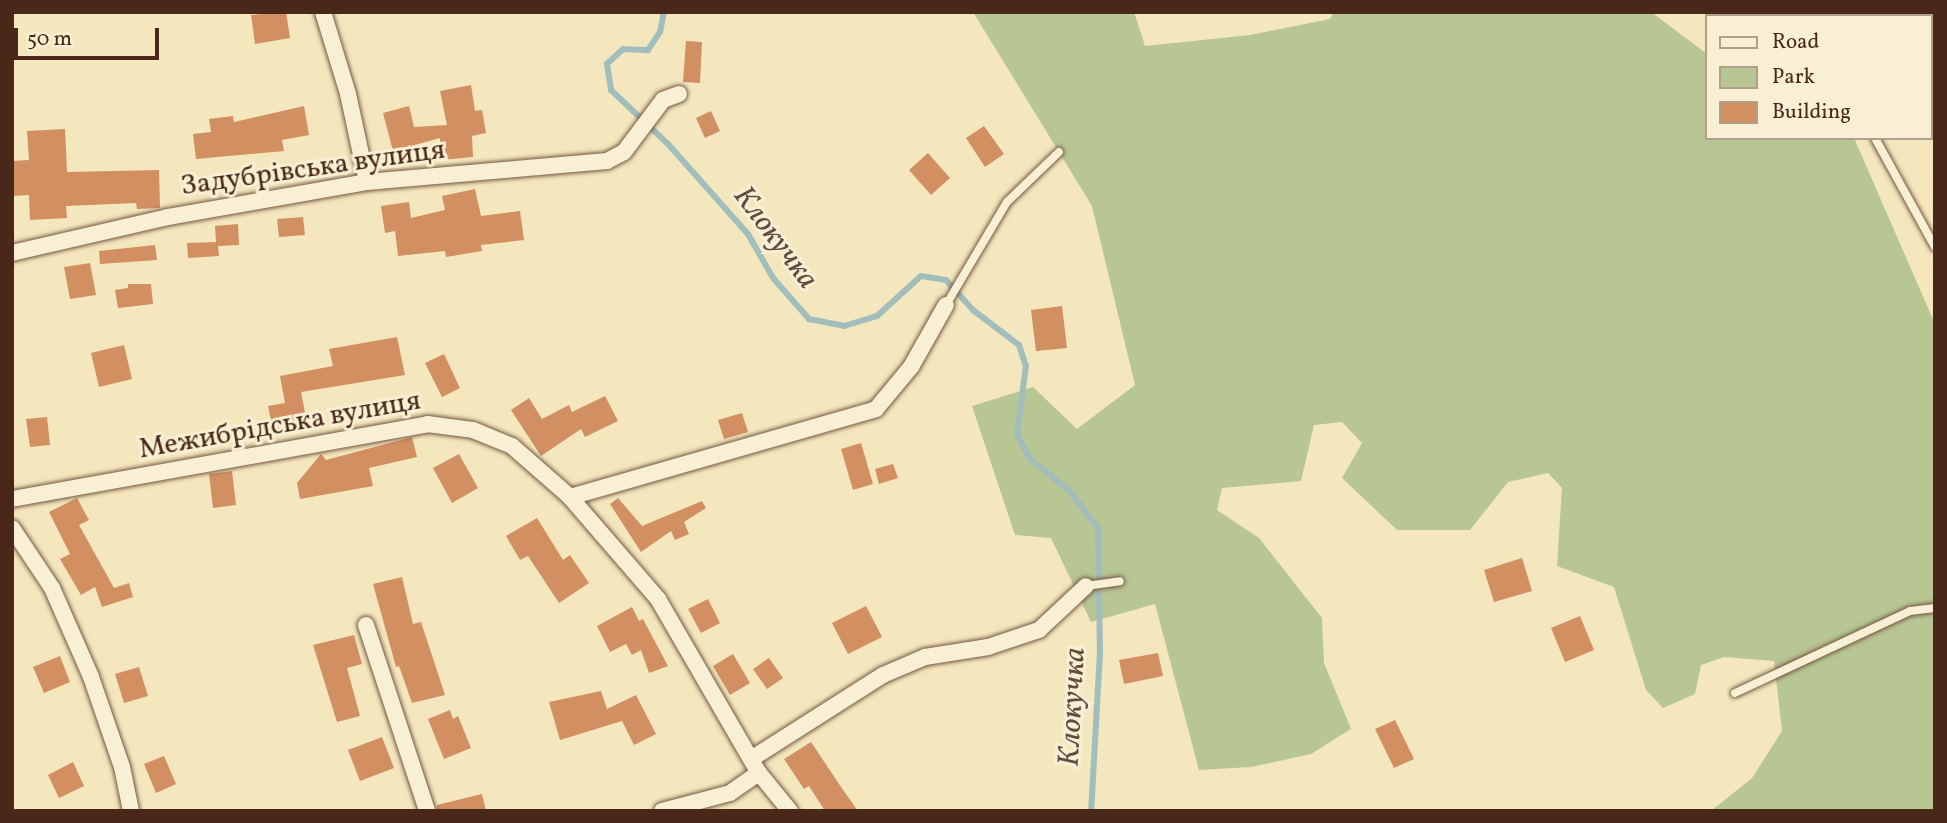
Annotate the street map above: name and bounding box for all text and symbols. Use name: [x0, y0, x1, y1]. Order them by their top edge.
scale bar: [18, 14, 163, 58]
legend: [1706, 14, 1933, 140]
text: 50 m: [27, 25, 72, 54]
text: Road: [1772, 28, 1819, 57]
text: Park: [1772, 63, 1815, 92]
text: Building: [1772, 98, 1851, 127]
street label: Задубрівська вулиця: [179, 134, 447, 204]
water label: Клокучка: [725, 180, 825, 296]
street label: Межибрідська вулиця: [137, 385, 423, 467]
water label: Клокучка: [1052, 647, 1094, 767]

